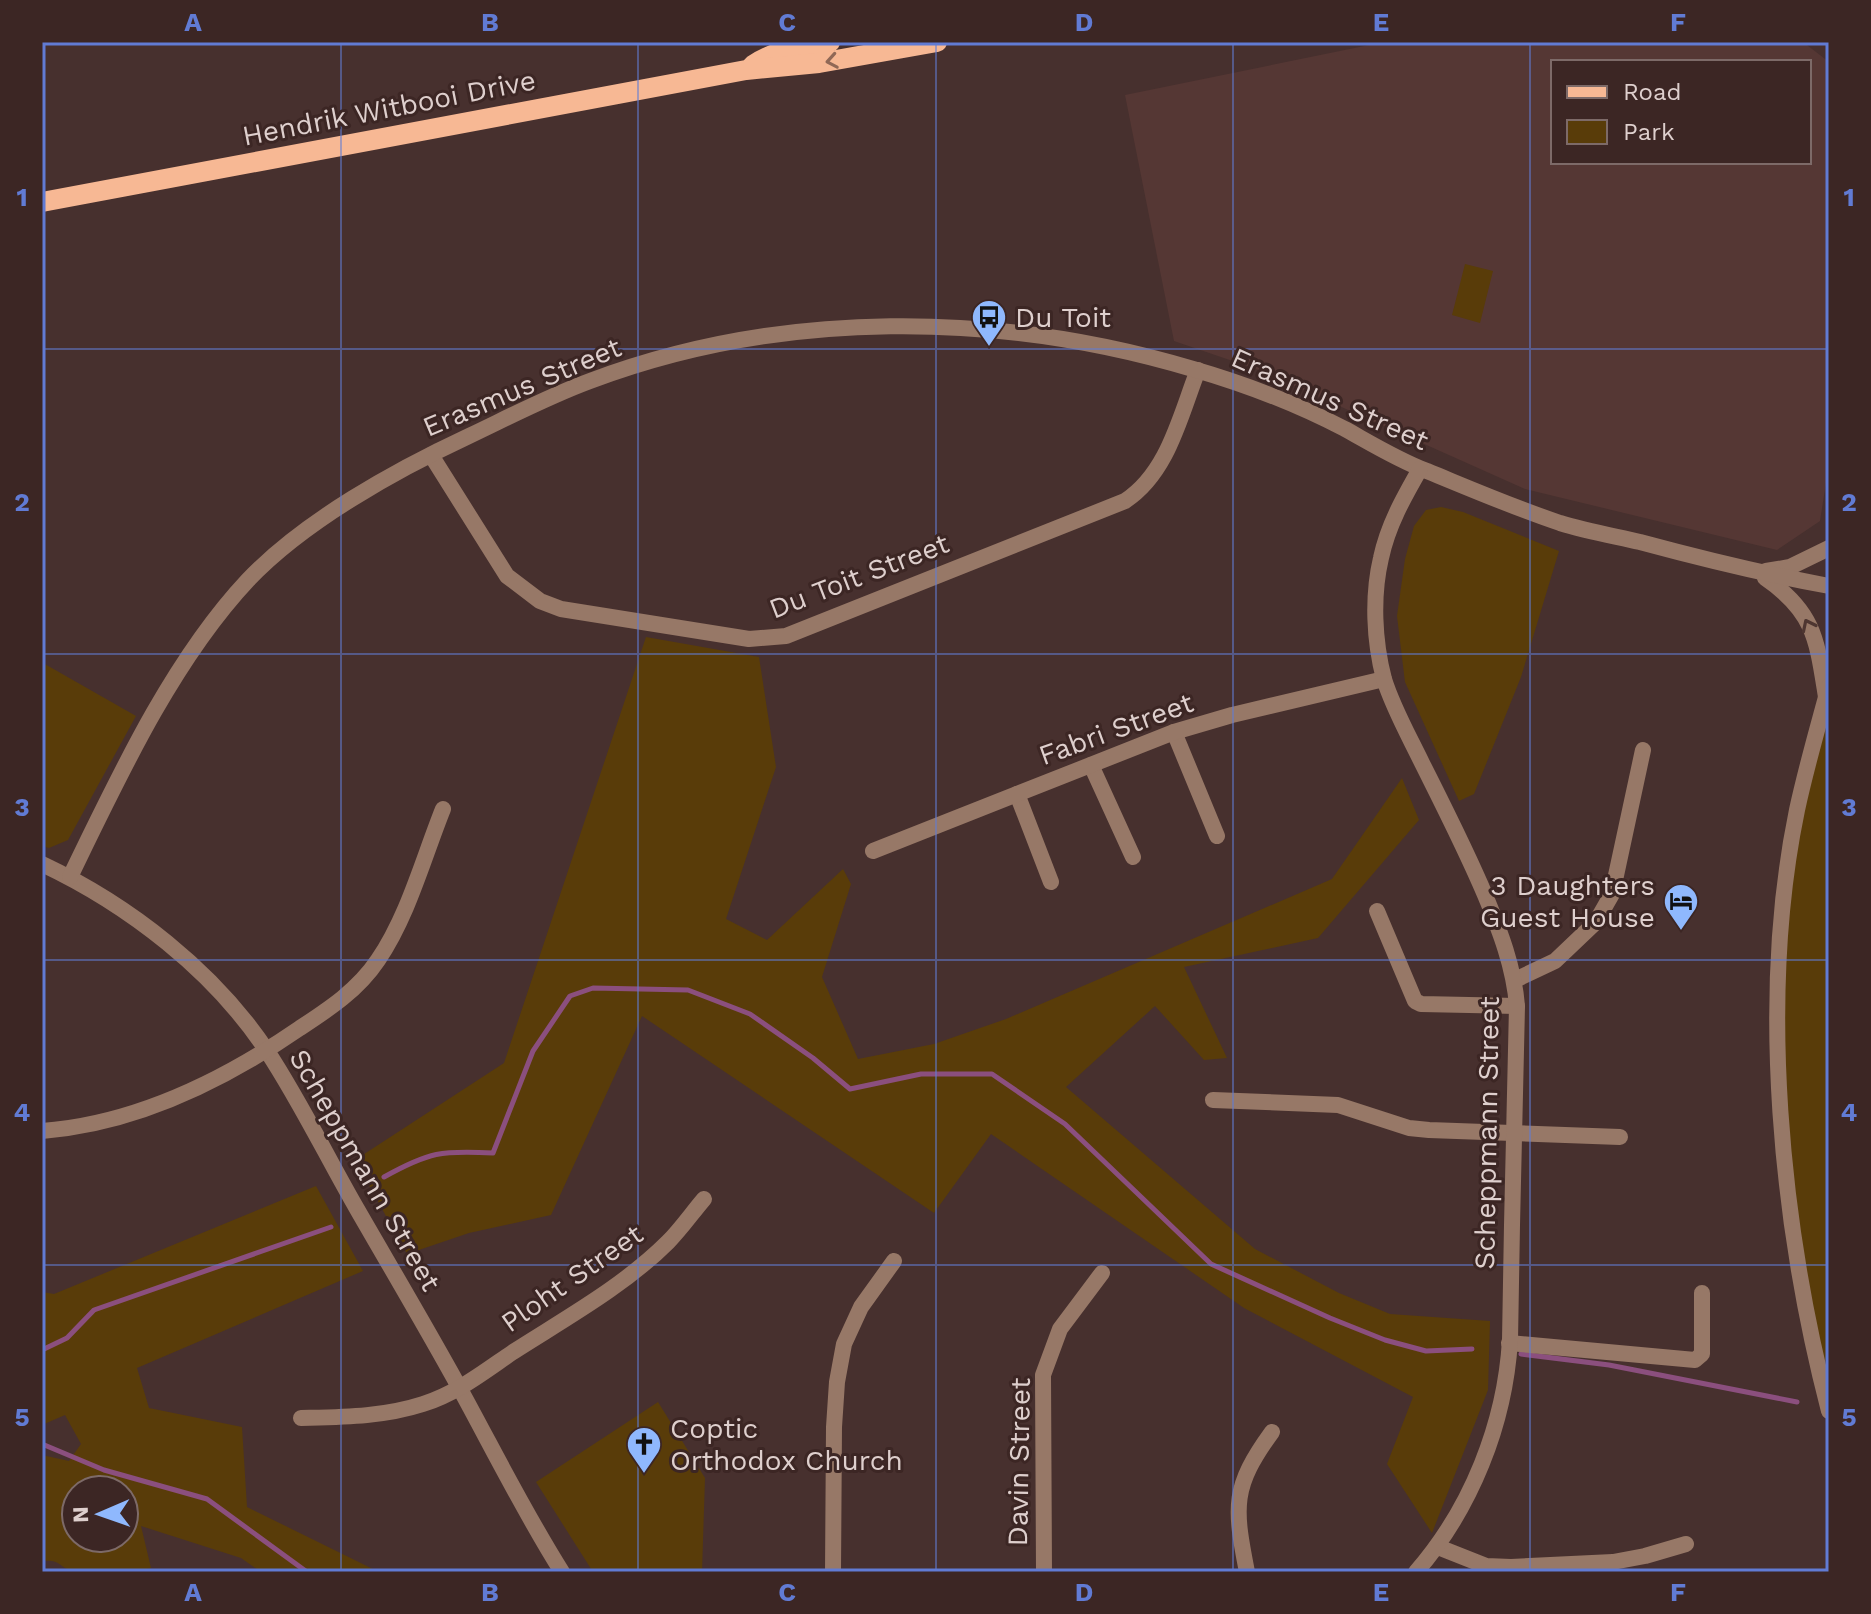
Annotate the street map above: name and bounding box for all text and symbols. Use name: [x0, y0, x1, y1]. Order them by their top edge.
text: A: [184, 7, 202, 37]
text: B: [481, 7, 499, 37]
text: C: [778, 7, 796, 37]
text: D: [1075, 7, 1093, 37]
text: E: [1373, 7, 1389, 37]
text: F: [1670, 7, 1686, 37]
one-way arrow: [825, 51, 839, 68]
legend: [1551, 60, 1811, 164]
street label: Hendrik Witbooi Drive: [239, 63, 539, 153]
text: Road: [1623, 78, 1682, 106]
text: Park: [1623, 118, 1675, 146]
text: 1: [16, 182, 28, 212]
text: 1: [1843, 182, 1855, 212]
bus stop icon: Du Toit: [970, 298, 1008, 348]
place label: Du Toit: [1015, 301, 1111, 334]
street label: Erasmus Street: [418, 330, 626, 444]
street label: Erasmus Street: [1226, 341, 1434, 457]
text: 2: [14, 487, 30, 517]
text: 2: [1841, 487, 1857, 517]
street label: Du Toit Street: [764, 526, 954, 625]
one-way arrow: [1803, 618, 1818, 633]
street label: Fabri Street: [1034, 686, 1198, 772]
text: 3: [14, 792, 30, 822]
text: 3: [1841, 792, 1857, 822]
place label: 3 Daughters Guest House: [1480, 869, 1655, 934]
hotel icon: 3 Daughters Guest House: [1662, 882, 1700, 932]
street label: Scheppmann Street: [1468, 996, 1506, 1270]
street label: Scheppmann Street: [282, 1043, 448, 1297]
text: 4: [14, 1097, 31, 1127]
text: 4: [1841, 1097, 1858, 1127]
street label: Ploht Street: [495, 1217, 649, 1339]
street label: Davin Street: [1001, 1377, 1037, 1547]
text: 5: [14, 1402, 30, 1432]
text: 5: [1841, 1402, 1857, 1432]
place label: Coptic Orthodox Church: [670, 1412, 903, 1477]
church icon: Coptic Orthodox Church: [625, 1425, 663, 1475]
north arrow: [60, 1474, 140, 1554]
text: N: [68, 1506, 93, 1523]
text: A: [184, 1577, 202, 1607]
text: B: [481, 1577, 499, 1607]
text: C: [778, 1577, 796, 1607]
text: D: [1075, 1577, 1093, 1607]
text: E: [1373, 1577, 1389, 1607]
text: F: [1670, 1577, 1686, 1607]

